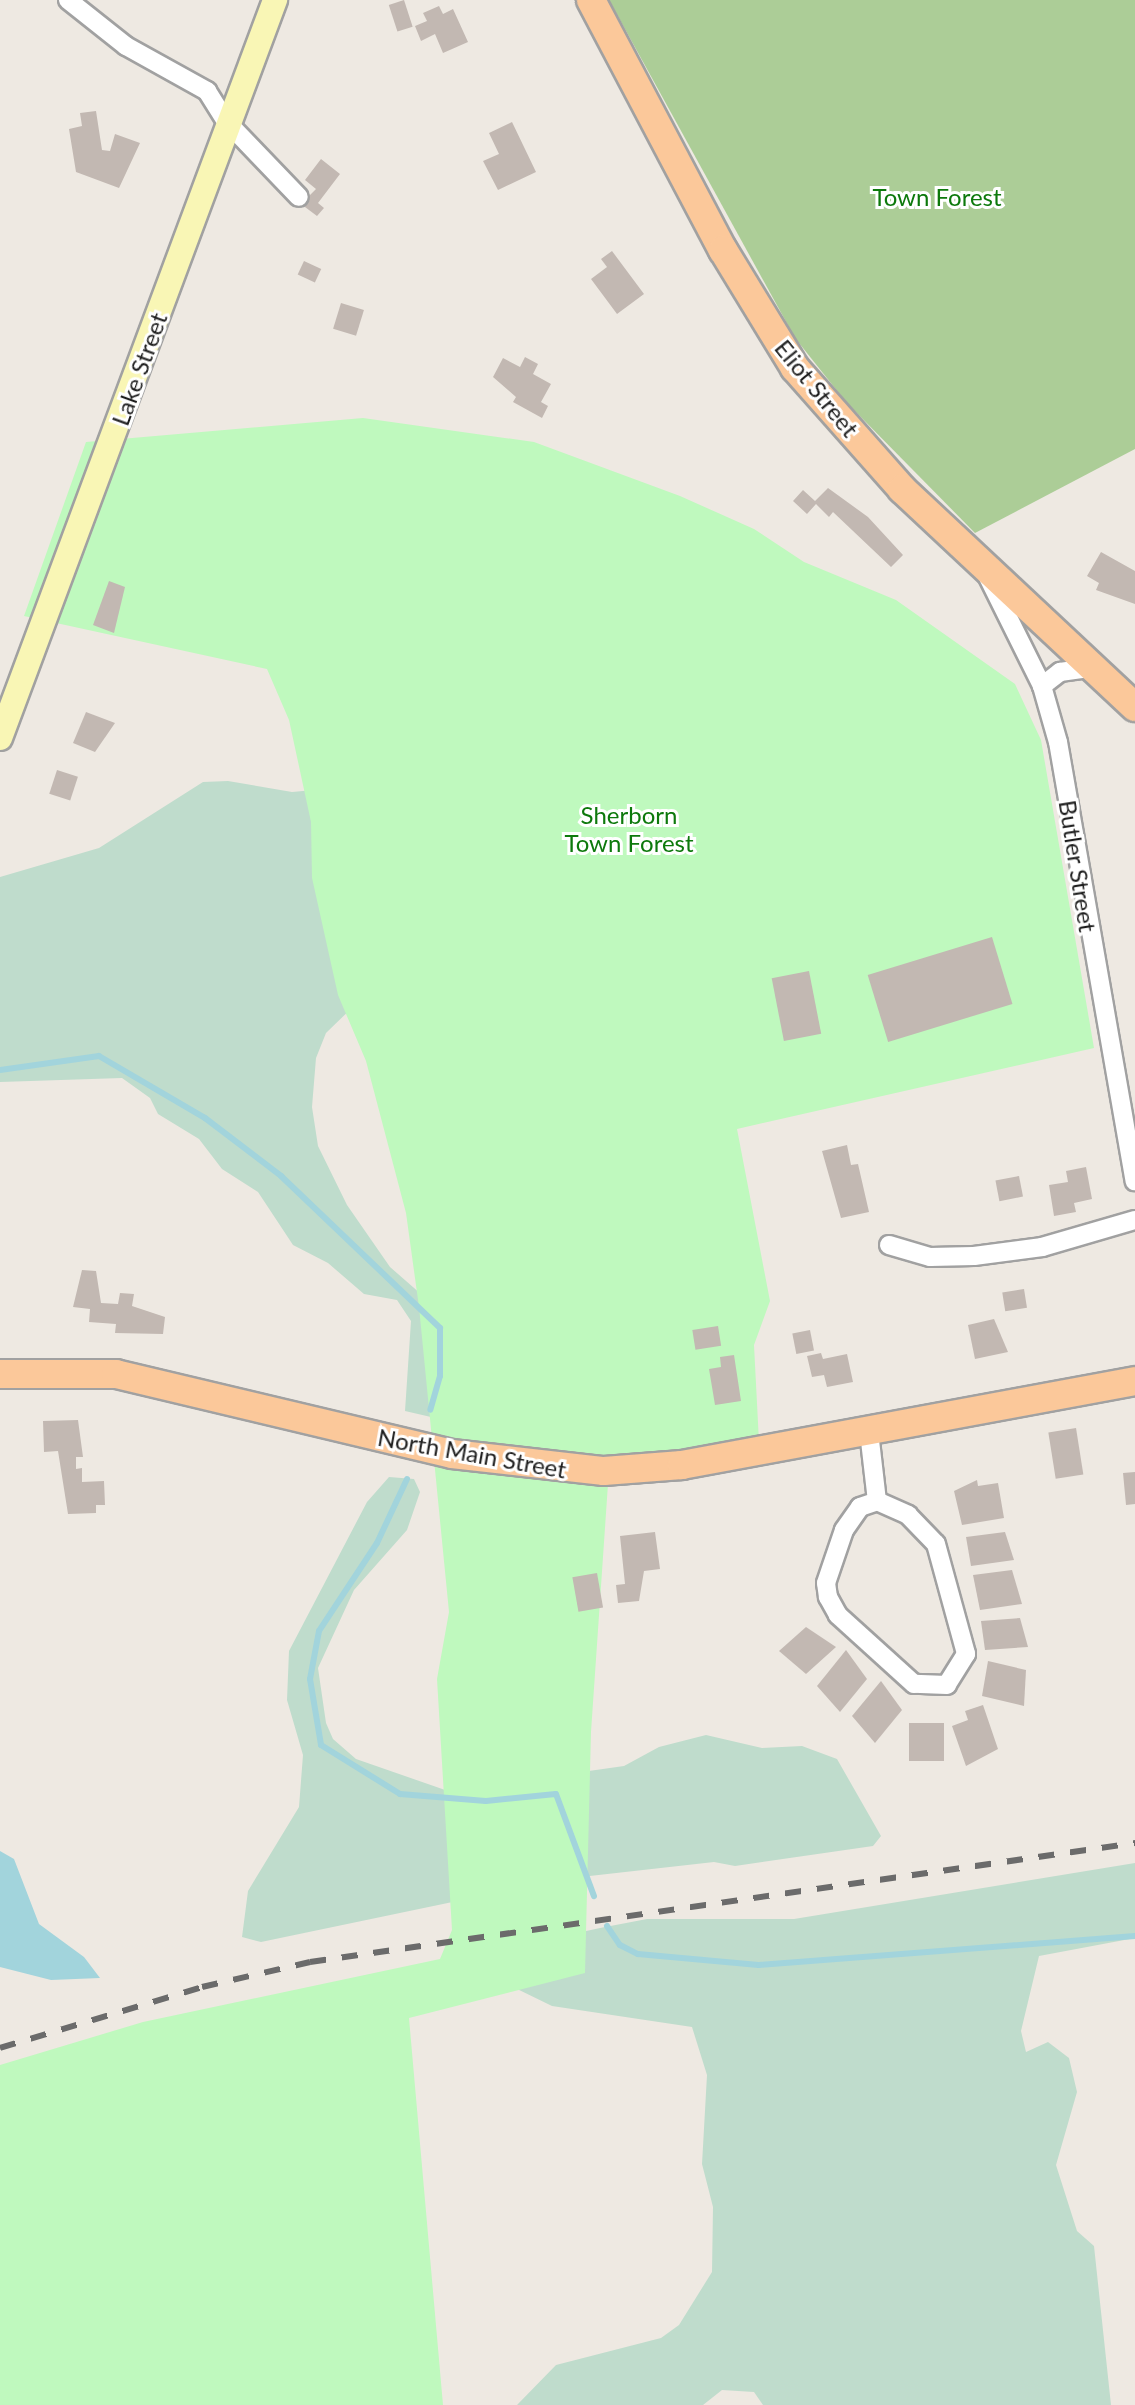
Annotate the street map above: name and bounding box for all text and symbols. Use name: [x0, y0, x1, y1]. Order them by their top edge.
park label: Town Forest: [872, 183, 1002, 211]
street label: Lake Street: [105, 309, 173, 429]
street label: Eliot Street: [769, 334, 865, 442]
street label: Butler Street: [1053, 798, 1103, 934]
park label: Sherborn Town Forest: [564, 801, 694, 857]
street label: North Main Street: [376, 1422, 568, 1484]

